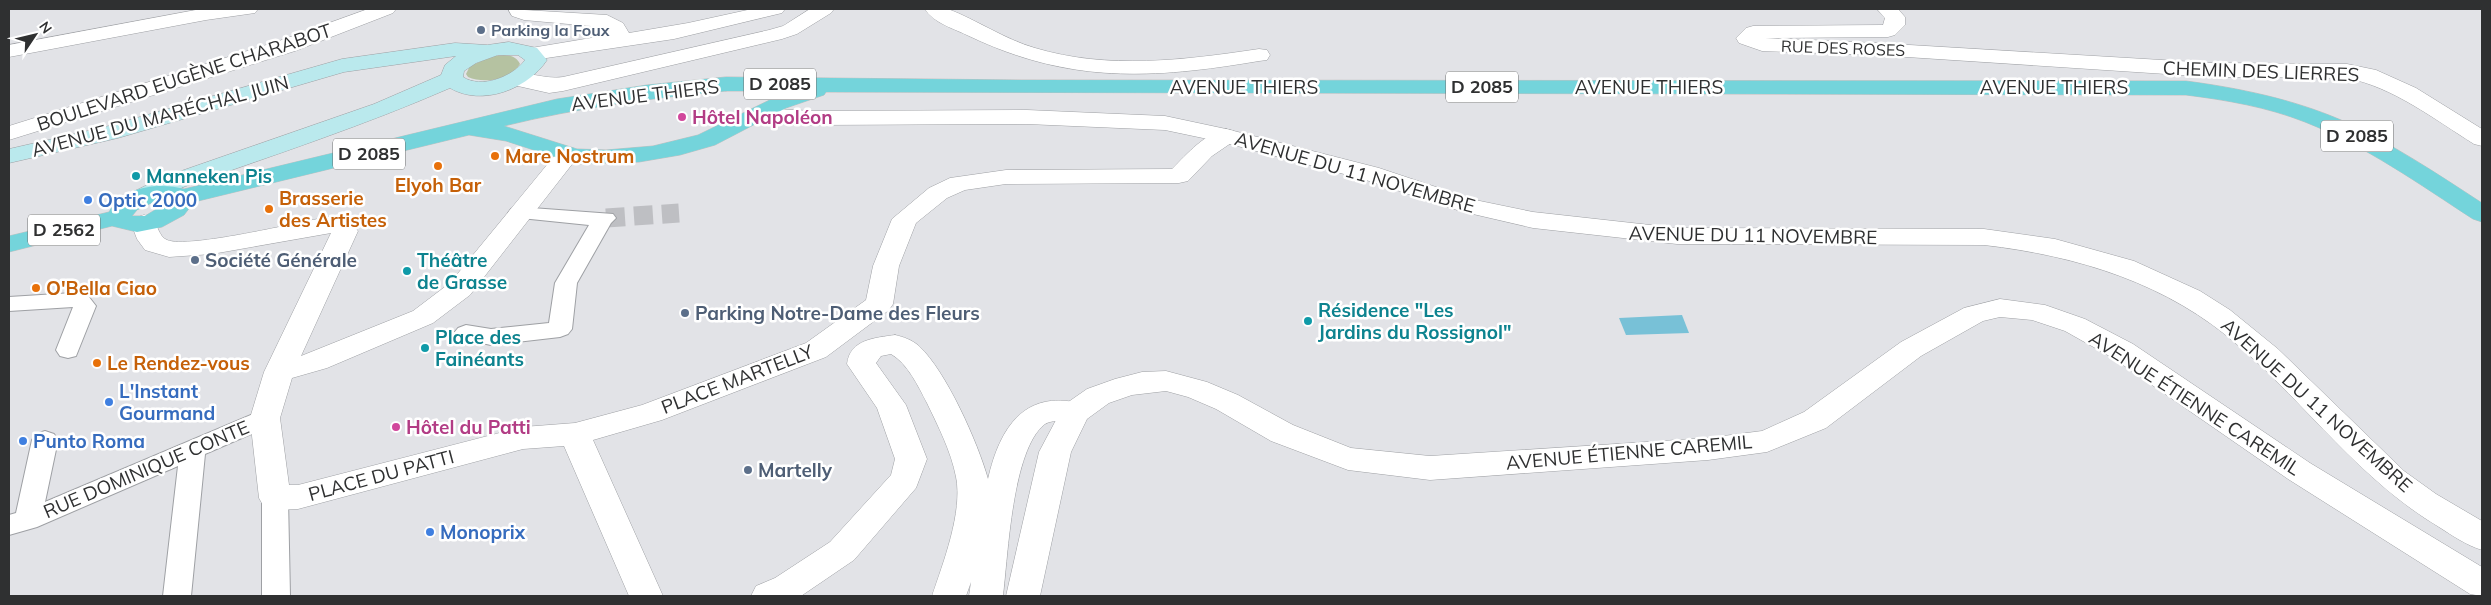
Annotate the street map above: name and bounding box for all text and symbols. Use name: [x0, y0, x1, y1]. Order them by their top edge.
north arrow: [10, 10, 60, 60]
street label: BOULEVARD EUGÈNE CHARABOT: [34, 19, 334, 135]
place label: Parking la Foux: [491, 20, 610, 40]
marker: Parking la Foux: [475, 24, 487, 36]
street label: RUE DES ROSES: [1781, 36, 1905, 60]
street label: CHEMIN DES LIERRES: [2162, 56, 2360, 86]
road number: D 2085: [744, 68, 816, 100]
street label: AVENUE DU MARÉCHAL JUIN: [29, 70, 291, 162]
road number: D 2085: [1446, 72, 1518, 102]
street label: AVENUE THIERS: [570, 74, 720, 116]
street label: AVENUE THIERS: [1170, 75, 1318, 99]
street label: AVENUE THIERS: [1575, 75, 1723, 99]
street label: AVENUE THIERS: [1980, 75, 2128, 99]
place label: Hôtel Napoléon: [692, 105, 833, 129]
marker: Hôtel Napoléon: [676, 111, 688, 123]
road number: D 2085: [2321, 120, 2393, 152]
street label: AVENUE DU 11 NOVEMBRE: [1232, 126, 1478, 218]
road number: D 2085: [333, 138, 405, 170]
place label: Mare Nostrum: [505, 144, 634, 168]
marker: Mare Nostrum: [489, 150, 501, 162]
marker: Elyoh Bar: [432, 160, 444, 172]
place label: Manneken Pis: [146, 164, 272, 188]
marker: Manneken Pis: [130, 170, 142, 182]
place label: Elyoh Bar: [395, 173, 482, 197]
place label: Brasserie des Artistes: [279, 186, 387, 232]
place label: Optic 2000: [98, 188, 197, 212]
marker: Optic 2000: [82, 194, 94, 206]
marker: Brasserie des Artistes: [263, 203, 275, 215]
road number: D 2562: [28, 214, 100, 246]
street label: AVENUE DU 11 NOVEMBRE: [1628, 221, 1878, 249]
place label: Société Générale: [205, 248, 357, 272]
place label: Théâtre de Grasse: [417, 248, 507, 294]
marker: Société Générale: [189, 254, 201, 266]
marker: Théâtre de Grasse: [401, 265, 413, 277]
place label: O'Bella Ciao: [46, 276, 157, 300]
marker: O'Bella Ciao: [30, 282, 42, 294]
place label: Résidence "Les Jardins du Rossignol": [1318, 298, 1512, 344]
place label: Parking Notre-Dame des Fleurs: [695, 301, 980, 325]
marker: Parking Notre-Dame des Fleurs: [679, 307, 691, 319]
street label: AVENUE DU 11 NOVEMBRE: [2216, 313, 2418, 497]
marker: Résidence "Les Jardins du Rossignol": [1302, 315, 1314, 327]
place label: Place des Fainéants: [435, 325, 524, 371]
street label: AVENUE ÉTIENNE CAREMIL: [2085, 326, 2306, 481]
street label: PLACE MARTELLY: [658, 339, 817, 419]
marker: Place des Fainéants: [419, 342, 431, 354]
place label: Le Rendez-vous: [107, 351, 250, 375]
marker: Le Rendez-vous: [91, 357, 103, 369]
place label: L'Instant Gourmand: [119, 379, 215, 425]
marker: L'Instant Gourmand: [103, 396, 115, 408]
street label: RUE DOMINIQUE CONTE: [40, 415, 252, 523]
place label: Hôtel du Patti: [406, 415, 531, 439]
marker: Hôtel du Patti: [390, 421, 402, 433]
place label: Punto Roma: [33, 429, 145, 453]
street label: AVENUE ÉTIENNE CAREMIL: [1505, 429, 1754, 475]
marker: Punto Roma: [17, 435, 29, 447]
street label: PLACE DU PATTI: [306, 444, 456, 506]
place label: Martelly: [758, 458, 833, 482]
marker: Martelly: [742, 464, 754, 476]
place label: Monoprix: [440, 520, 526, 544]
marker: Monoprix: [424, 526, 436, 538]

